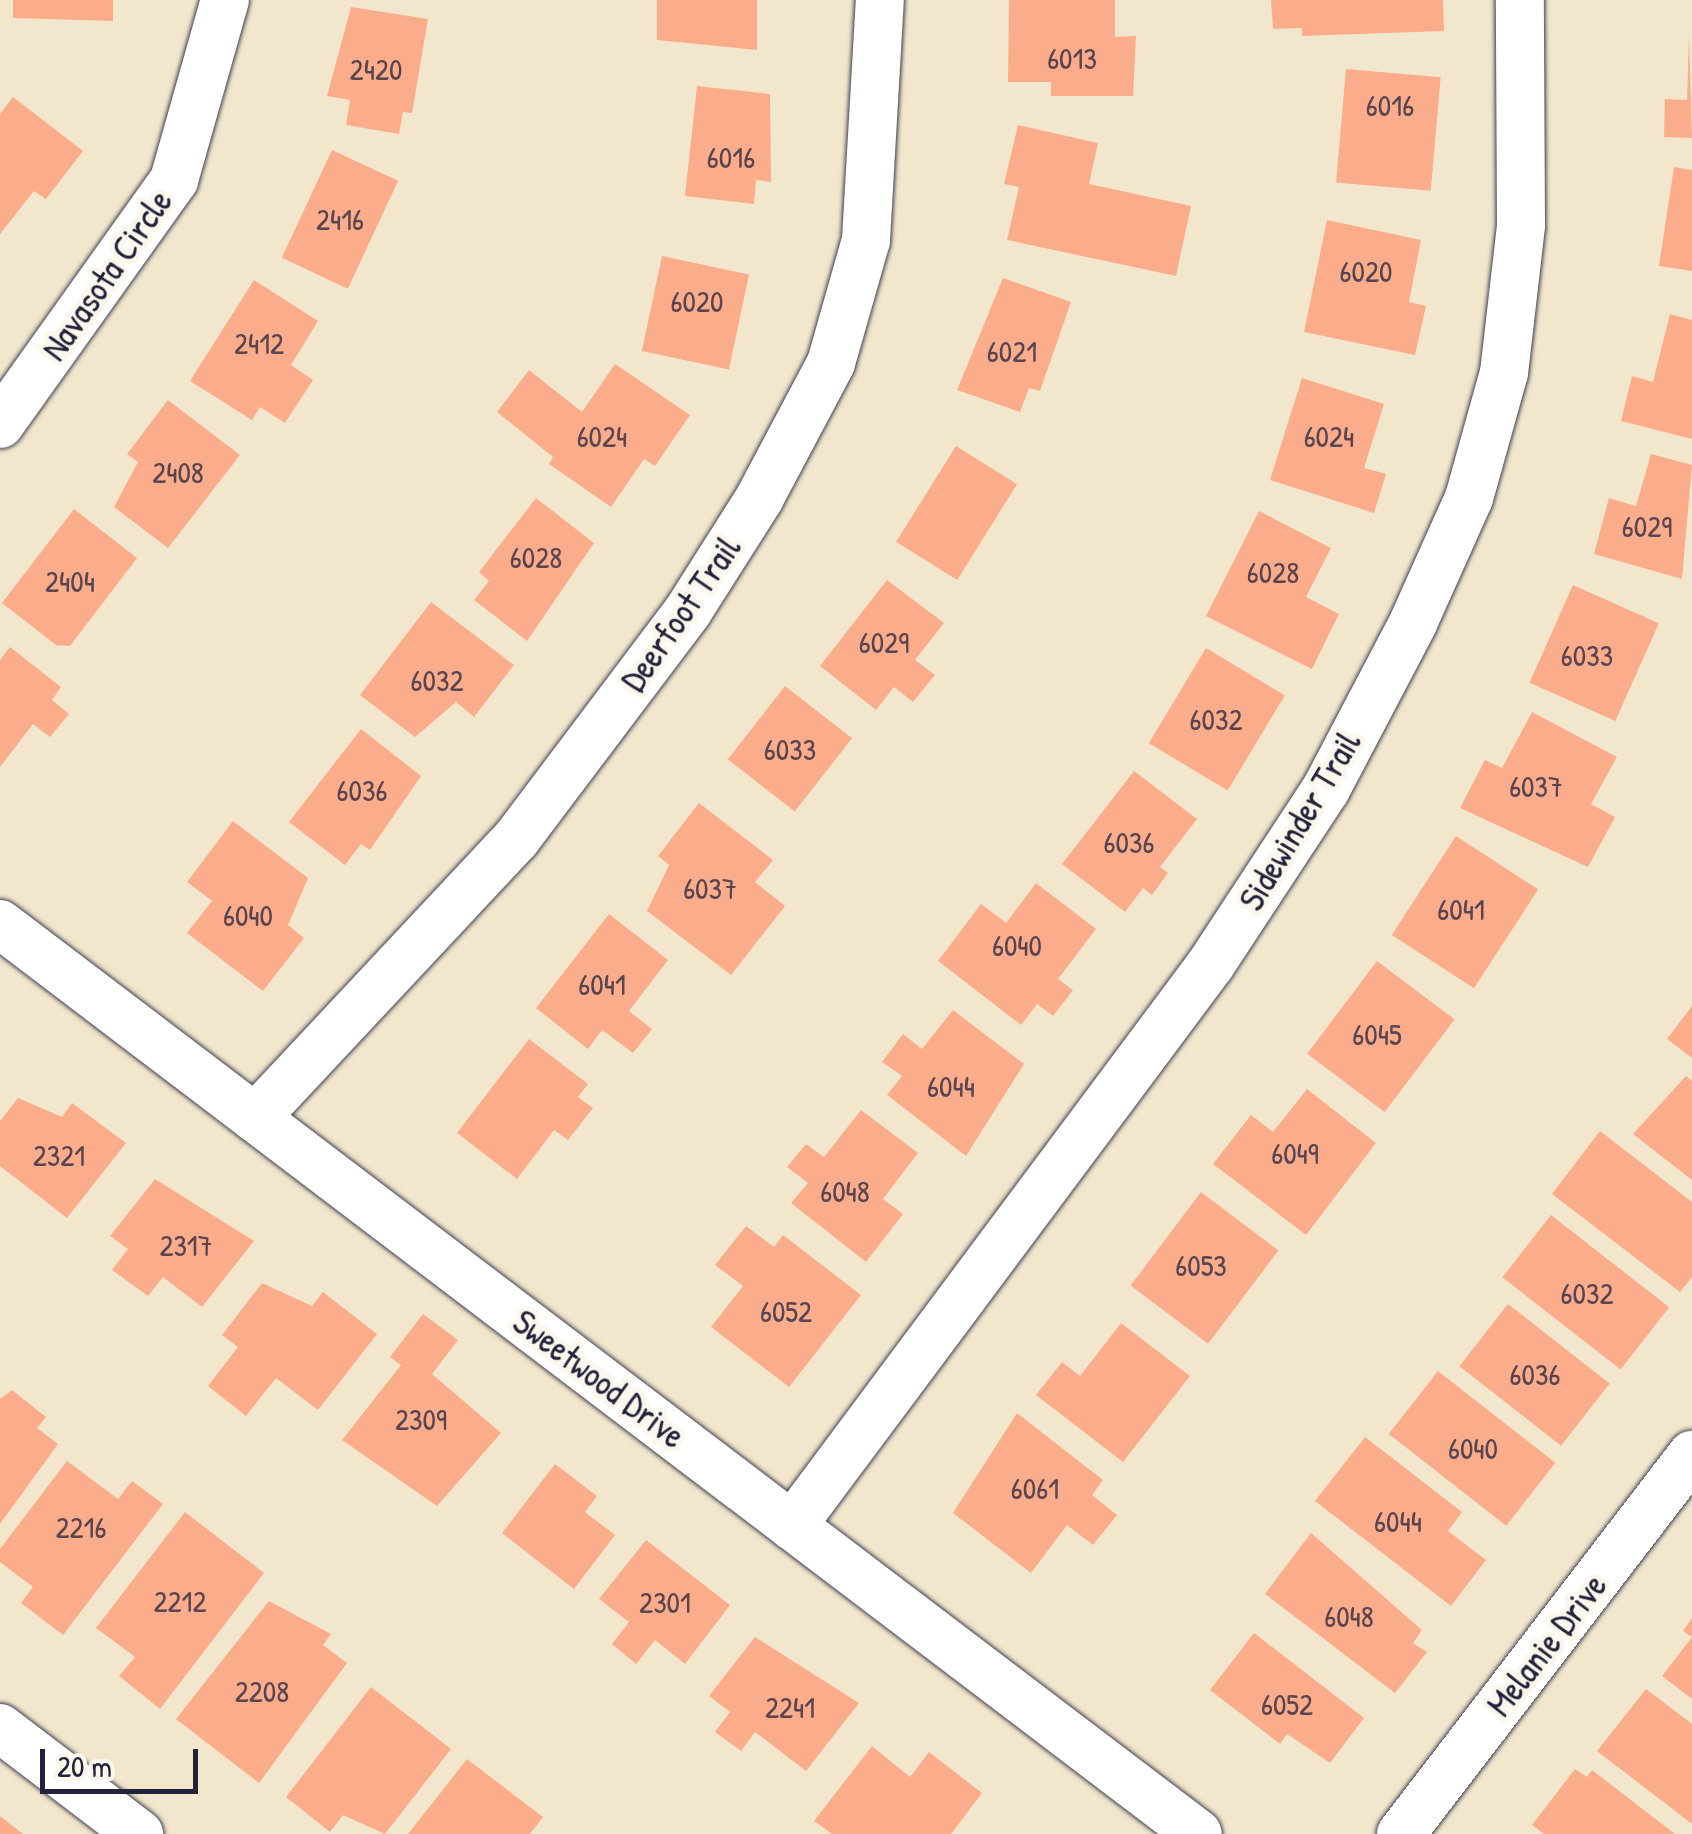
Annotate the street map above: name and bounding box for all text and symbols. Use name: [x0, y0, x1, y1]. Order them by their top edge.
house number: 6013: [1047, 40, 1097, 76]
house number: 2420: [350, 51, 402, 87]
house number: 6016: [1366, 87, 1414, 123]
house number: 6016: [707, 139, 755, 175]
street label: Navasota Circle: [33, 182, 181, 368]
house number: 2416: [316, 201, 364, 237]
house number: 6020: [1340, 253, 1392, 289]
house number: 6020: [671, 283, 723, 319]
house number: 2412: [234, 325, 284, 361]
house number: 6021: [987, 333, 1037, 369]
house number: 6024: [577, 418, 627, 454]
house number: 6024: [1304, 418, 1354, 454]
house number: 2408: [152, 454, 204, 490]
house number: 6029: [1622, 508, 1672, 544]
street label: Deerfoot Trail: [612, 528, 750, 700]
house number: 6028: [510, 539, 562, 575]
house number: 6028: [1247, 554, 1299, 590]
house number: 2404: [45, 563, 95, 599]
house number: 6029: [859, 624, 909, 660]
house number: 6033: [1561, 637, 1613, 673]
house number: 6032: [411, 662, 463, 698]
house number: 6032: [1190, 701, 1242, 737]
street label: Sidewinder Trail: [1230, 724, 1370, 918]
house number: 6033: [764, 731, 816, 767]
house number: 6037: [1509, 768, 1563, 804]
house number: 6036: [337, 772, 387, 808]
house number: 6036: [1104, 824, 1154, 860]
house number: 6037: [683, 870, 737, 906]
house number: 6041: [1437, 891, 1485, 927]
house number: 6040: [223, 897, 273, 933]
house number: 6040: [992, 927, 1042, 963]
house number: 6041: [578, 966, 626, 1002]
house number: 6045: [1352, 1016, 1402, 1052]
house number: 6044: [927, 1068, 975, 1104]
house number: 6049: [1271, 1135, 1319, 1171]
house number: 2321: [33, 1137, 85, 1173]
house number: 6048: [820, 1173, 870, 1209]
house number: 2317: [159, 1227, 213, 1263]
house number: 6053: [1175, 1247, 1227, 1283]
house number: 6032: [1561, 1275, 1613, 1311]
house number: 6052: [760, 1293, 812, 1329]
street label: Sweetwood Drive: [505, 1301, 693, 1457]
house number: 6036: [1510, 1356, 1560, 1392]
house number: 2309: [395, 1401, 447, 1437]
house number: 6040: [1448, 1430, 1498, 1466]
house number: 6061: [1011, 1470, 1059, 1506]
house number: 6044: [1374, 1503, 1422, 1539]
house number: 2216: [56, 1509, 106, 1545]
street label: Melanie Drive: [1478, 1565, 1616, 1725]
house number: 2212: [153, 1583, 207, 1619]
house number: 2301: [639, 1584, 691, 1620]
house number: 6048: [1324, 1598, 1374, 1634]
house number: 2208: [235, 1673, 289, 1709]
house number: 6052: [1261, 1686, 1313, 1722]
house number: 2241: [765, 1689, 815, 1725]
scale bar: [45, 1729, 202, 1791]
text: 20 m: [57, 1746, 112, 1786]

